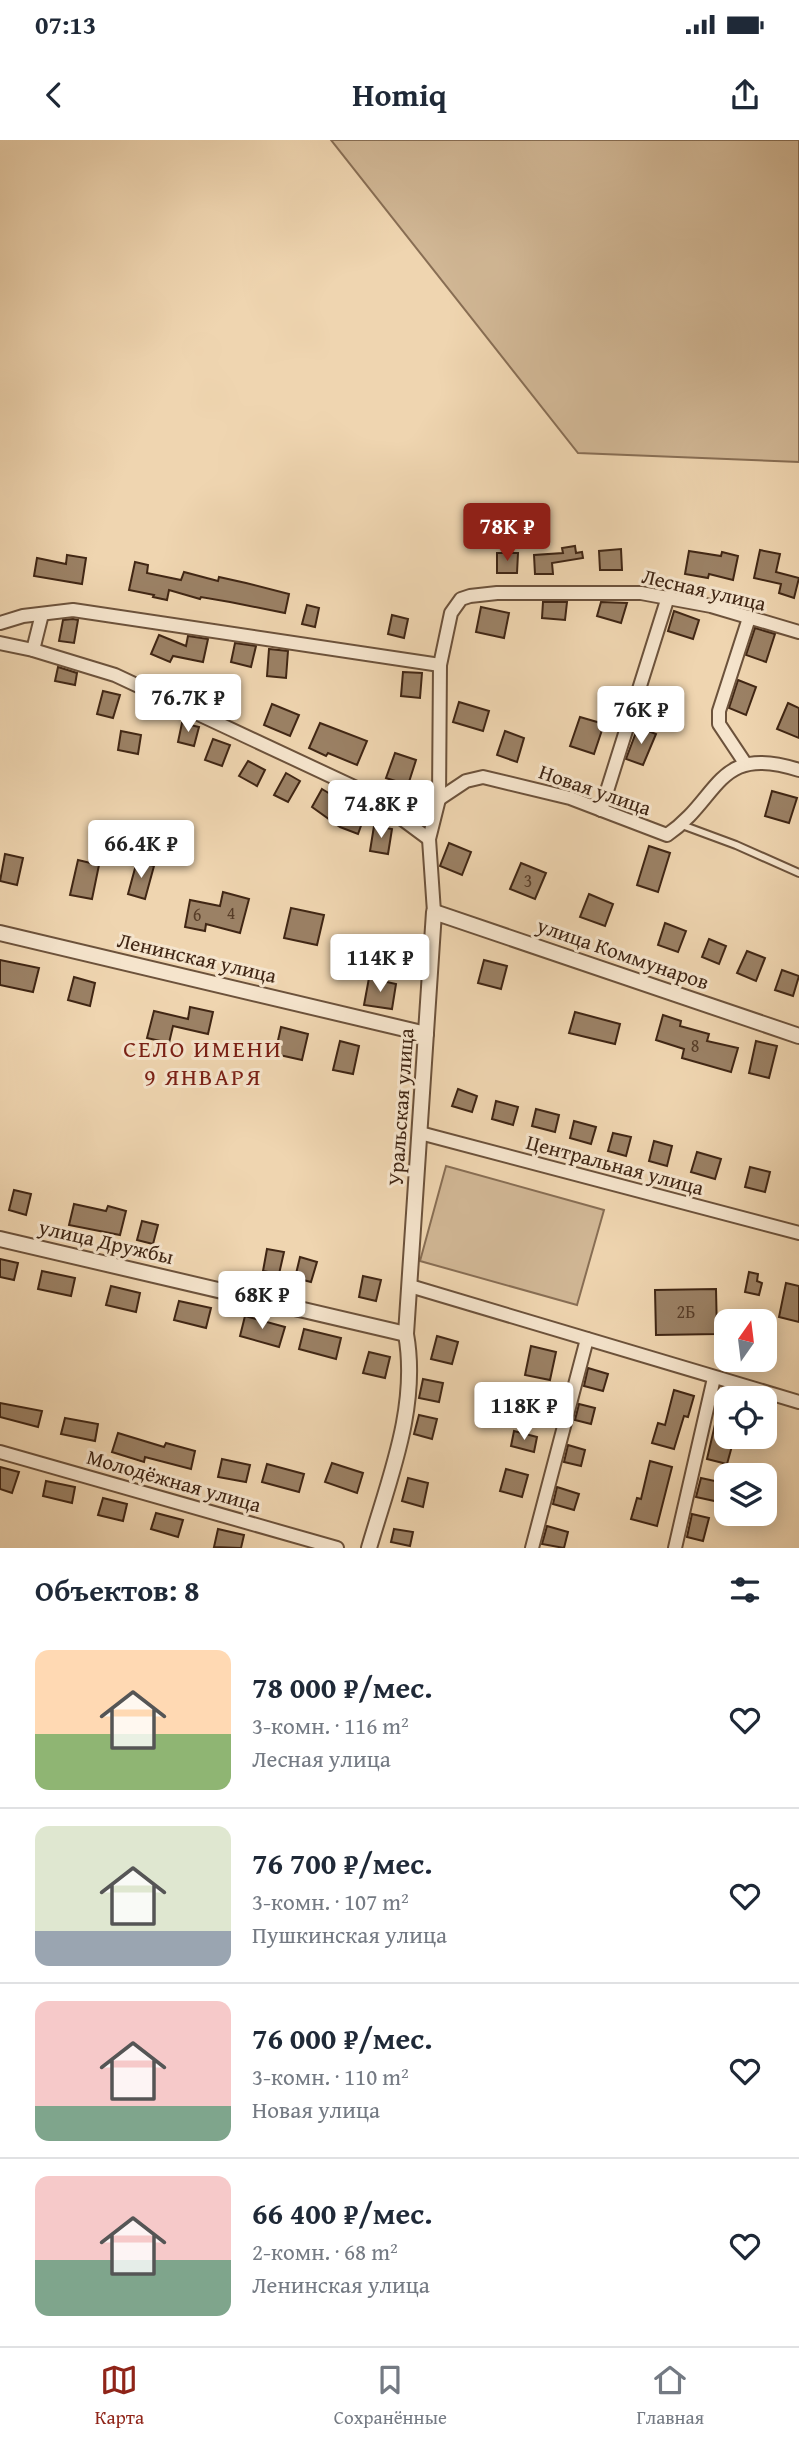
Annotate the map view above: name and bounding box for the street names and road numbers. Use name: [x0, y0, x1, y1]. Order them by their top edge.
street label: Лесная улица: [639, 560, 769, 619]
street label: Новая улица: [535, 756, 655, 823]
street label: улица Коммунаров: [532, 909, 713, 997]
street label: Ленинская улица: [115, 924, 280, 991]
street label: Уральская улица: [380, 1027, 421, 1187]
street label: Центральная улица: [523, 1126, 707, 1203]
street label: улица Дружбы: [35, 1211, 177, 1272]
street label: Молодёжная улица: [83, 1441, 265, 1520]

